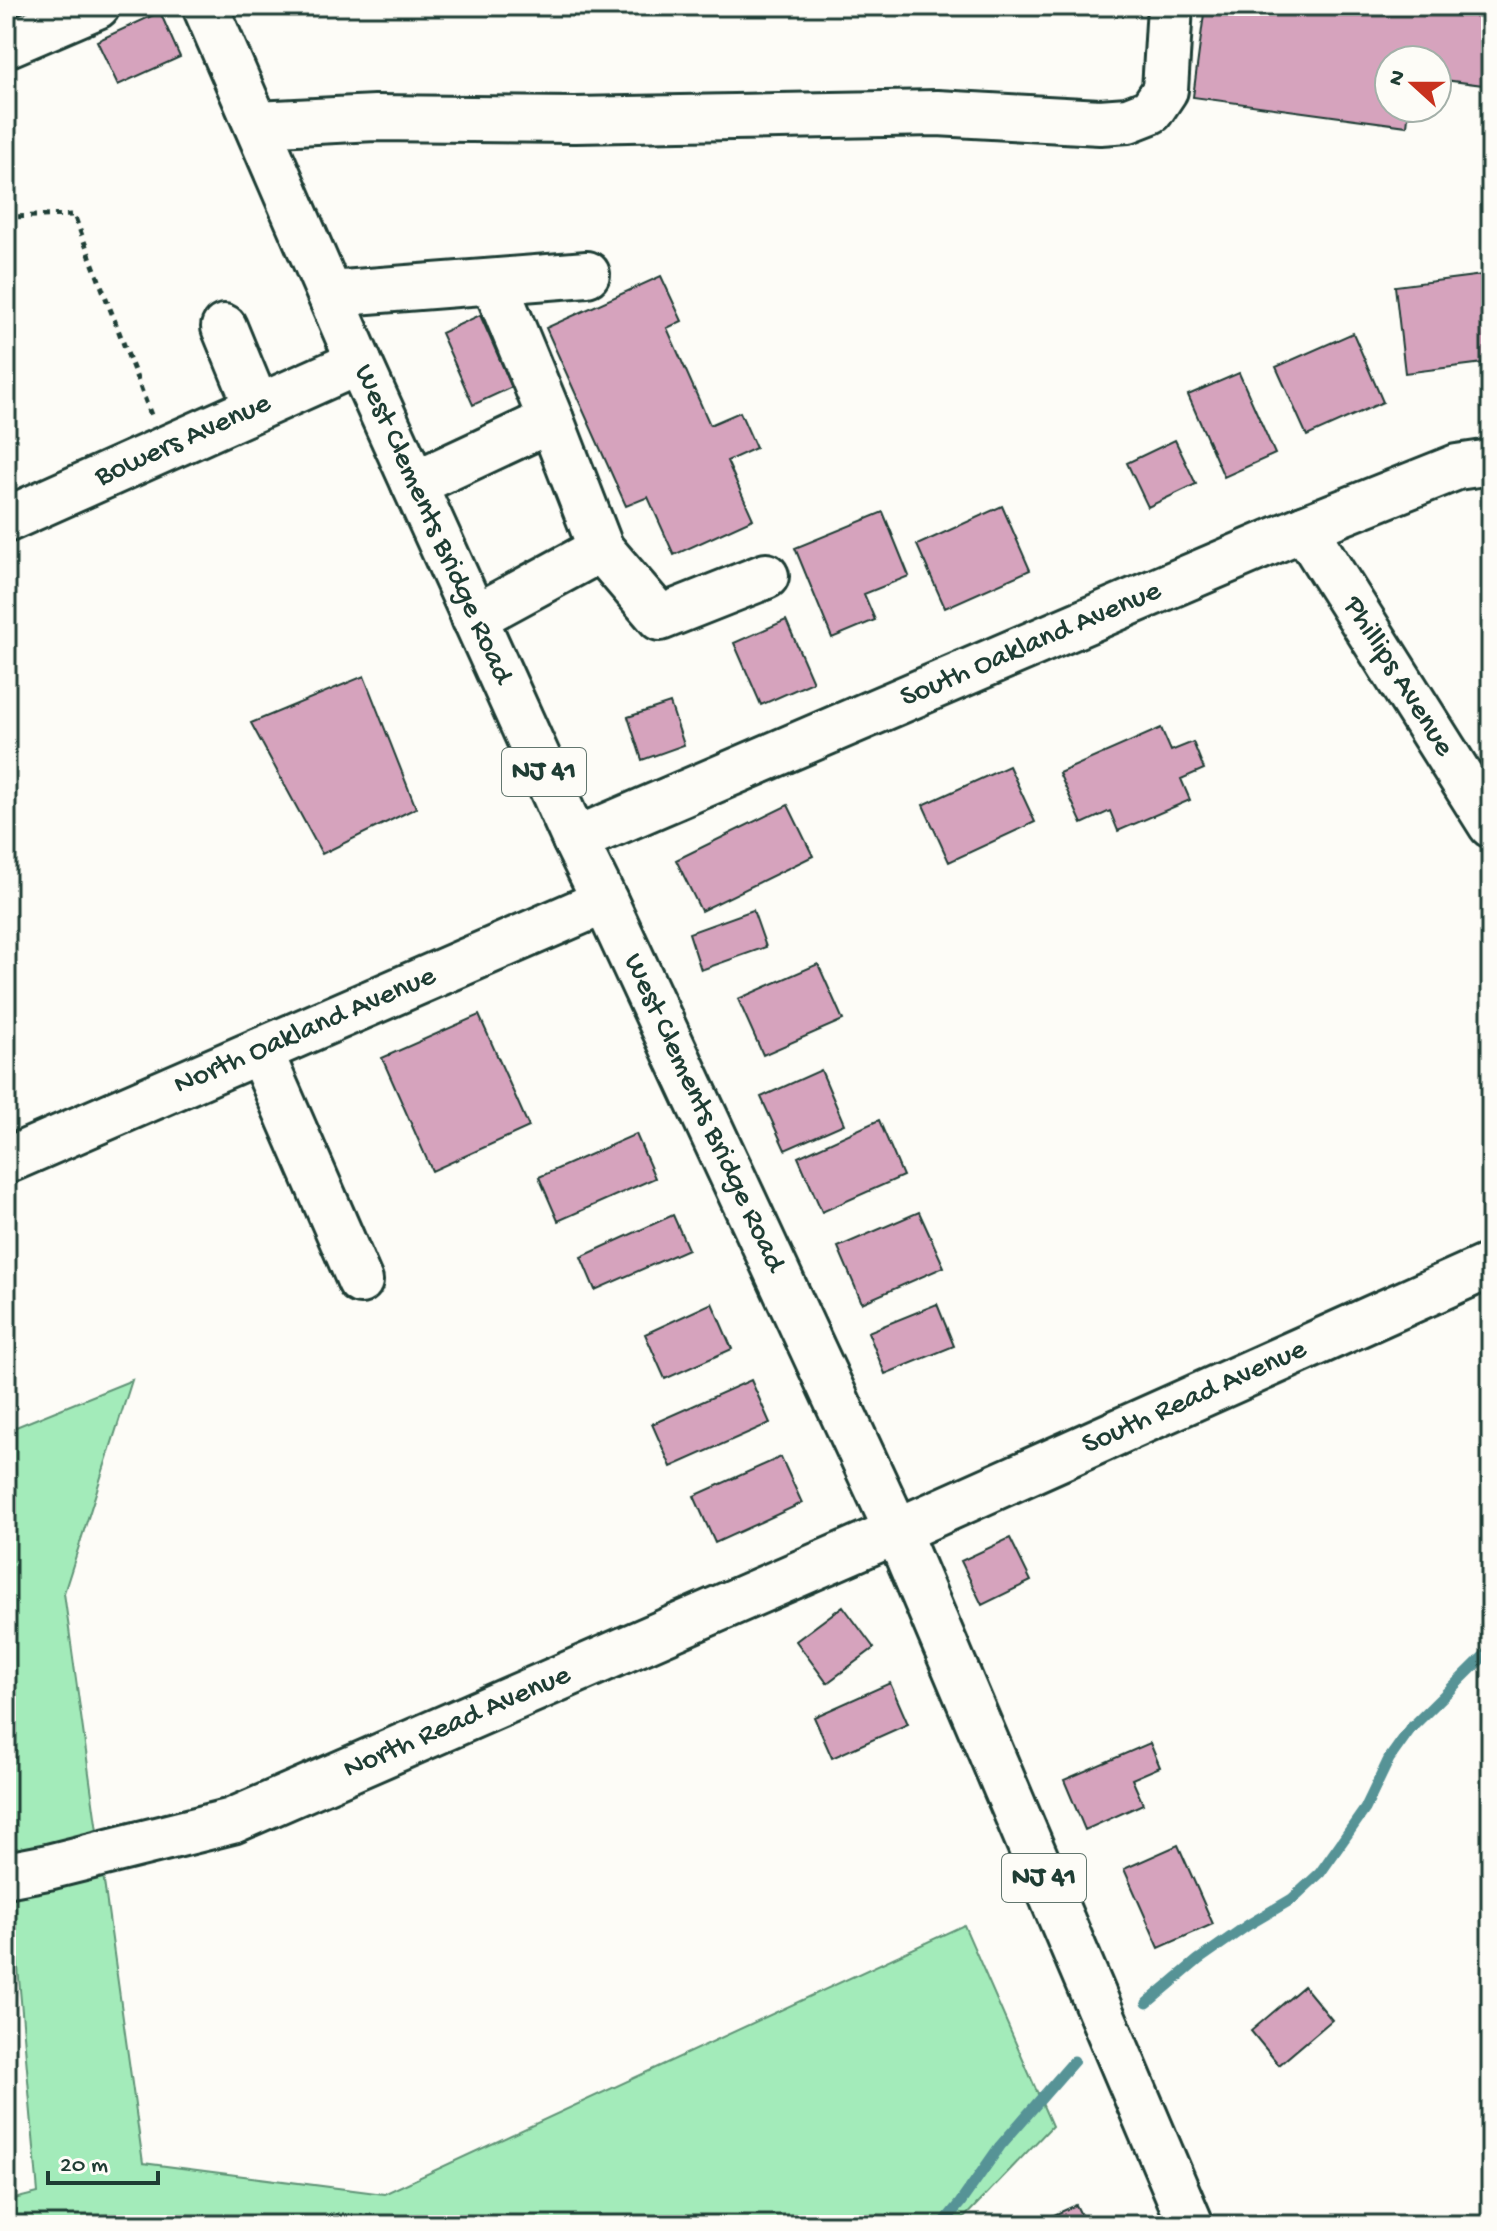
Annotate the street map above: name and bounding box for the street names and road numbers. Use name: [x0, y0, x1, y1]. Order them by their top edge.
street label: West Clements Bridge Road: [345, 359, 521, 692]
street label: Bowers Avenue: [89, 386, 277, 496]
street label: South Oakland Avenue: [896, 574, 1167, 716]
street label: Phillips Avenue: [1334, 590, 1461, 764]
road number: NJ 41: [502, 748, 586, 796]
street label: West Clements Bridge Road: [615, 948, 793, 1280]
street label: North Oakland Avenue: [169, 959, 442, 1103]
street label: South Read Avenue: [1077, 1332, 1313, 1463]
street label: North Read Avenue: [338, 1658, 576, 1788]
road number: NJ 41: [1002, 1854, 1086, 1902]

